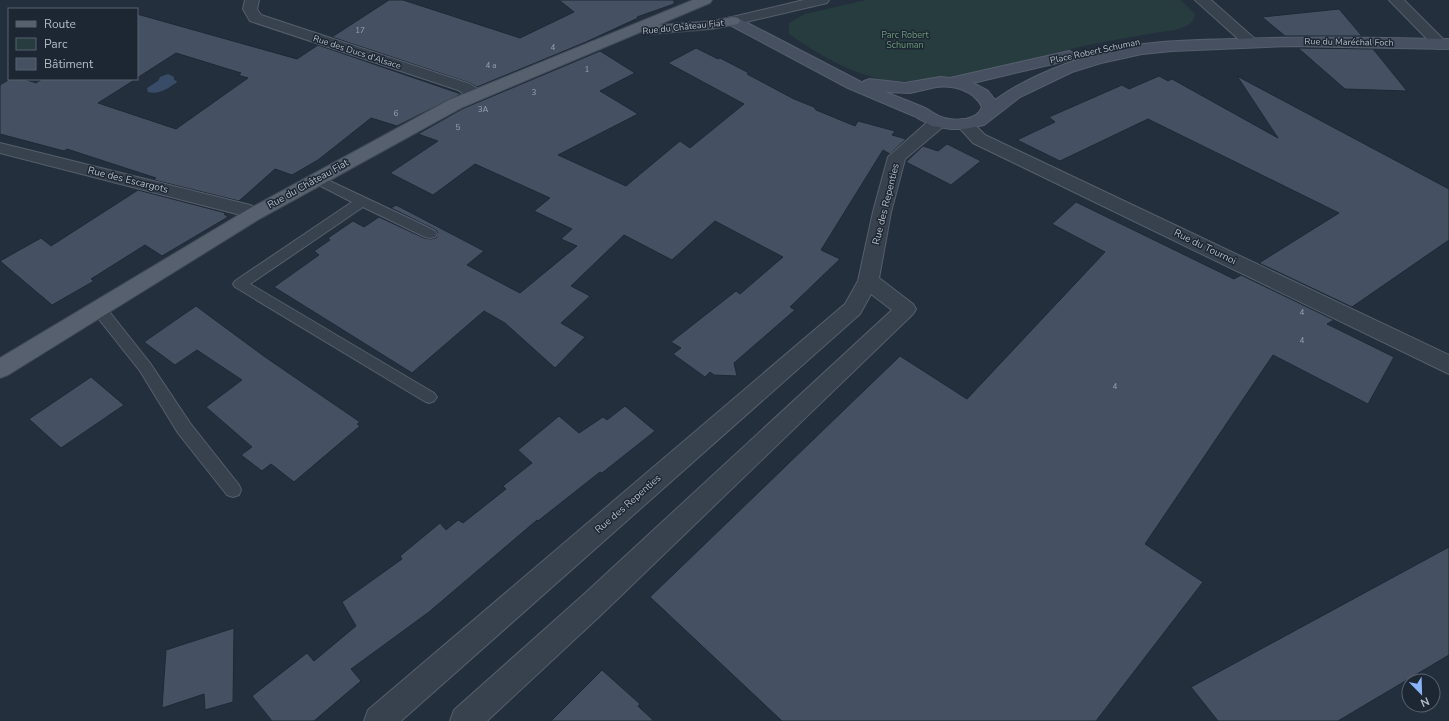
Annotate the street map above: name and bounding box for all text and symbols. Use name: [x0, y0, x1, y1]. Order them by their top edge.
legend: [8, 8, 138, 80]
text: Route: [44, 16, 76, 32]
street label: Rue du Château Fiat: [642, 17, 725, 37]
house number: 17: [355, 25, 365, 36]
park label: Parc Robert Schuman: [881, 29, 930, 51]
street label: Rue des Ducs d'Alsace: [312, 32, 403, 72]
street label: Rue du Maréchal Foch: [1304, 35, 1394, 49]
text: Parc: [44, 36, 68, 52]
street label: Place Robert Schuman: [1049, 36, 1141, 66]
house number: 4: [551, 42, 556, 53]
text: Bâtiment: [44, 56, 94, 72]
house number: 4 a: [485, 60, 497, 71]
house number: 1: [585, 64, 590, 75]
house number: 3: [532, 87, 537, 98]
house number: 3A: [478, 104, 488, 115]
house number: 6: [394, 108, 399, 119]
house number: 5: [456, 122, 461, 133]
street label: Rue du Château Fiat: [265, 156, 352, 212]
street label: Rue des Repenties: [869, 162, 903, 246]
street label: Rue des Escargots: [86, 163, 170, 197]
street label: Rue du Tournoi: [1171, 226, 1239, 268]
house number: 4: [1300, 307, 1305, 318]
house number: 4: [1300, 335, 1305, 346]
house number: 4: [1113, 381, 1118, 392]
street label: Rue des Repenties: [592, 471, 664, 537]
north arrow: [1401, 673, 1441, 713]
text: N: [1418, 693, 1431, 710]

